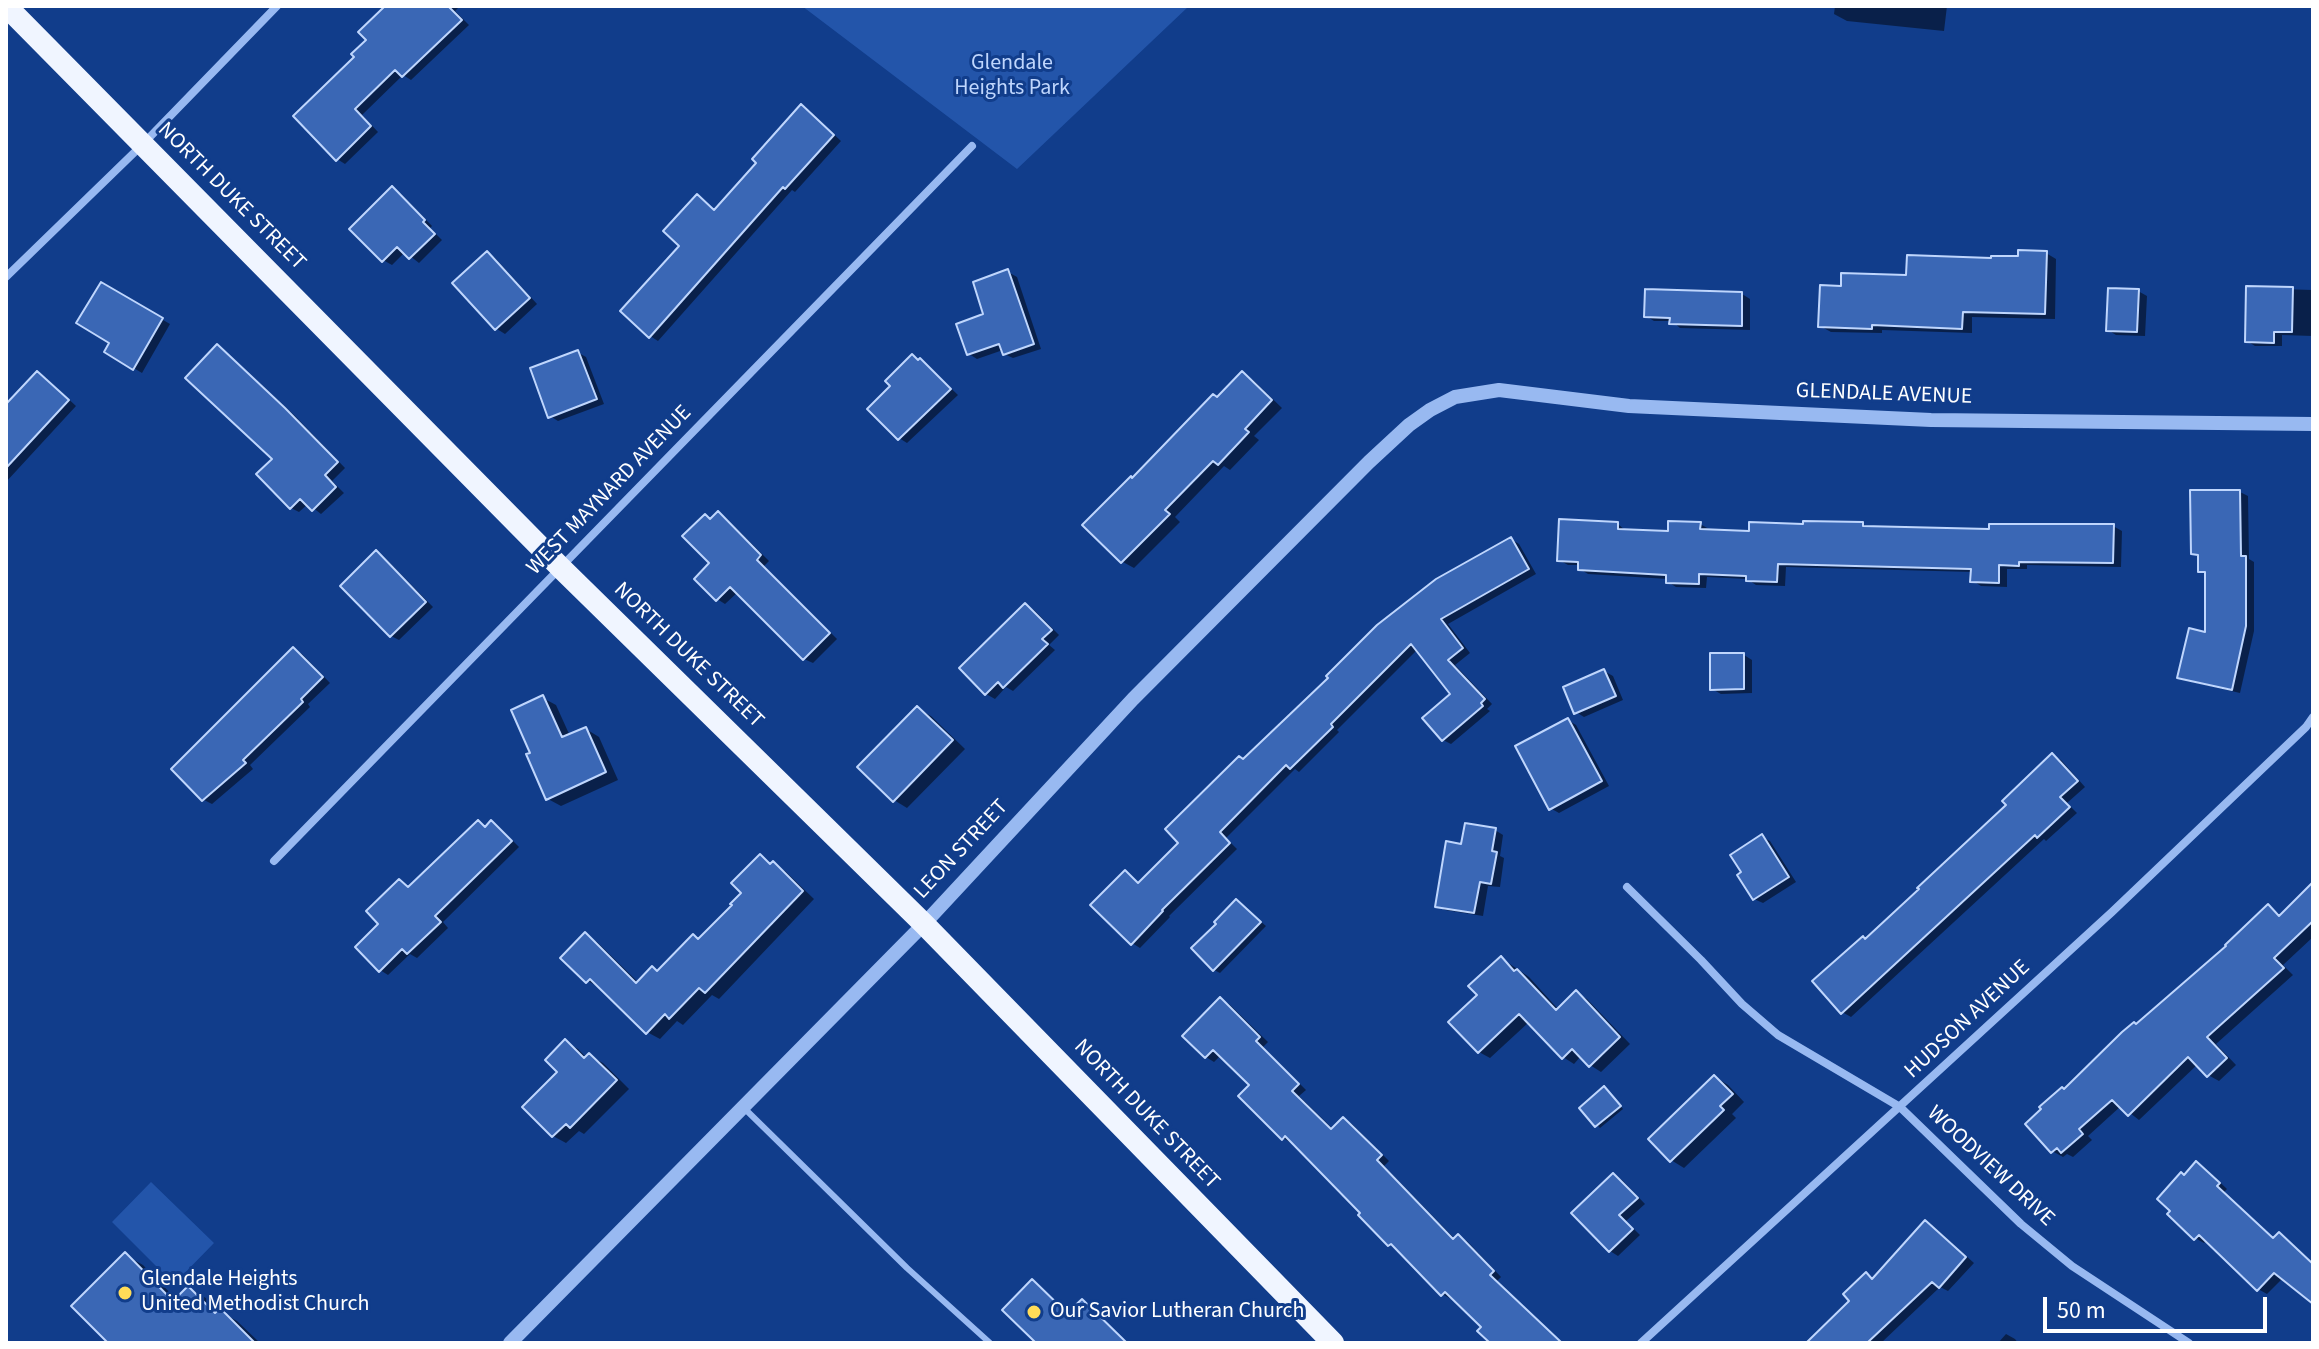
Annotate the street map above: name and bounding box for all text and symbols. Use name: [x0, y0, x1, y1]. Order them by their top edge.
park label: Glendale Heights Park: [954, 51, 1070, 102]
street label: NORTH DUKE STREET: [151, 117, 311, 277]
street label: GLENDALE AVENUE: [1795, 379, 1973, 411]
street label: WEST MAYNARD AVENUE: [522, 401, 698, 581]
street label: NORTH DUKE STREET: [607, 578, 769, 734]
street label: LEON STREET: [909, 795, 1015, 905]
street label: HUDSON AVENUE: [1900, 955, 2036, 1085]
street label: NORTH DUKE STREET: [1068, 1034, 1224, 1196]
street label: WOODVIEW DRIVE: [1921, 1101, 2059, 1233]
place label: Glendale Heights United Methodist Church: [141, 1267, 369, 1318]
scale bar: [2047, 1281, 2271, 1331]
marker: Glendale Heights United Methodist Church: [116, 1284, 134, 1302]
text: 50 m: [2057, 1293, 2106, 1328]
place label: Our Savior Lutheran Church: [1050, 1299, 1304, 1325]
marker: Our Savior Lutheran Church: [1025, 1303, 1043, 1321]

